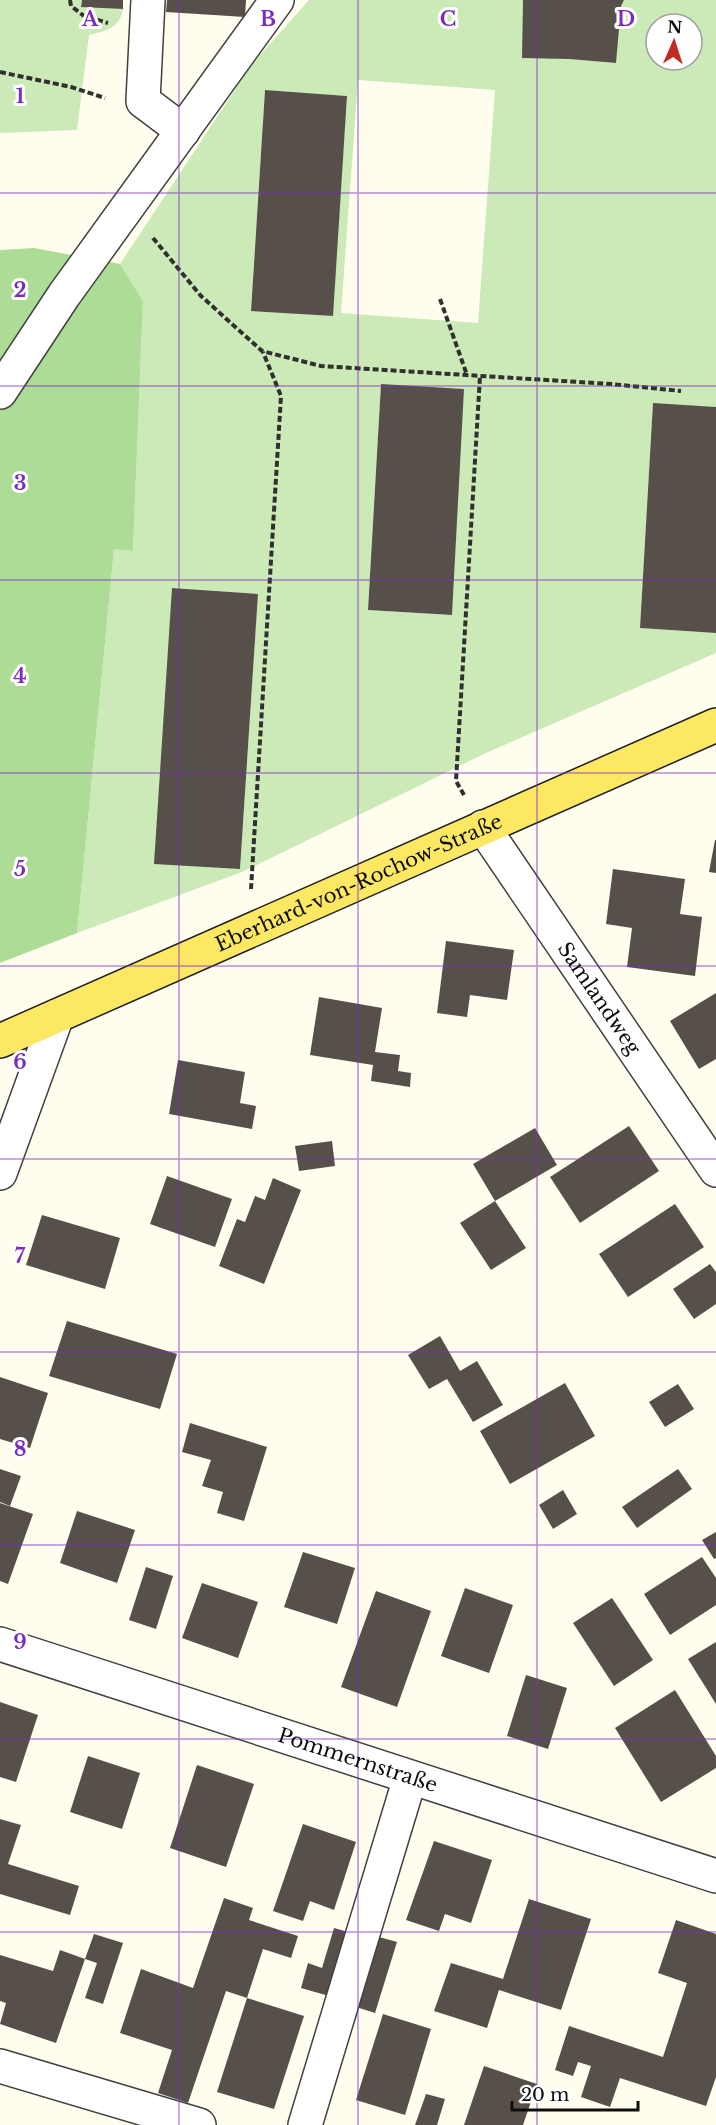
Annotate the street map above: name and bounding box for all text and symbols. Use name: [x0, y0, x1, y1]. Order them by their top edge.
text: A: [81, 7, 99, 31]
text: B: [260, 7, 276, 31]
text: C: [440, 7, 456, 31]
text: D: [617, 7, 635, 31]
north arrow: [644, 12, 704, 72]
text: N: [667, 17, 683, 37]
text: 1: [16, 84, 25, 108]
text: 2: [13, 278, 27, 302]
text: 3: [14, 471, 26, 495]
text: 4: [13, 664, 27, 688]
street label: Eberhard-von-Rochow-Straße: [212, 809, 506, 956]
text: 5: [14, 857, 26, 881]
street label: Samlandweg: [553, 938, 646, 1060]
text: 6: [13, 1050, 27, 1074]
text: 7: [15, 1244, 26, 1268]
text: 8: [14, 1437, 26, 1461]
text: 9: [13, 1630, 27, 1654]
street label: Pommernstraße: [275, 1723, 441, 1797]
scale bar: [512, 2074, 638, 2112]
text: 20 m: [521, 2084, 569, 2106]

